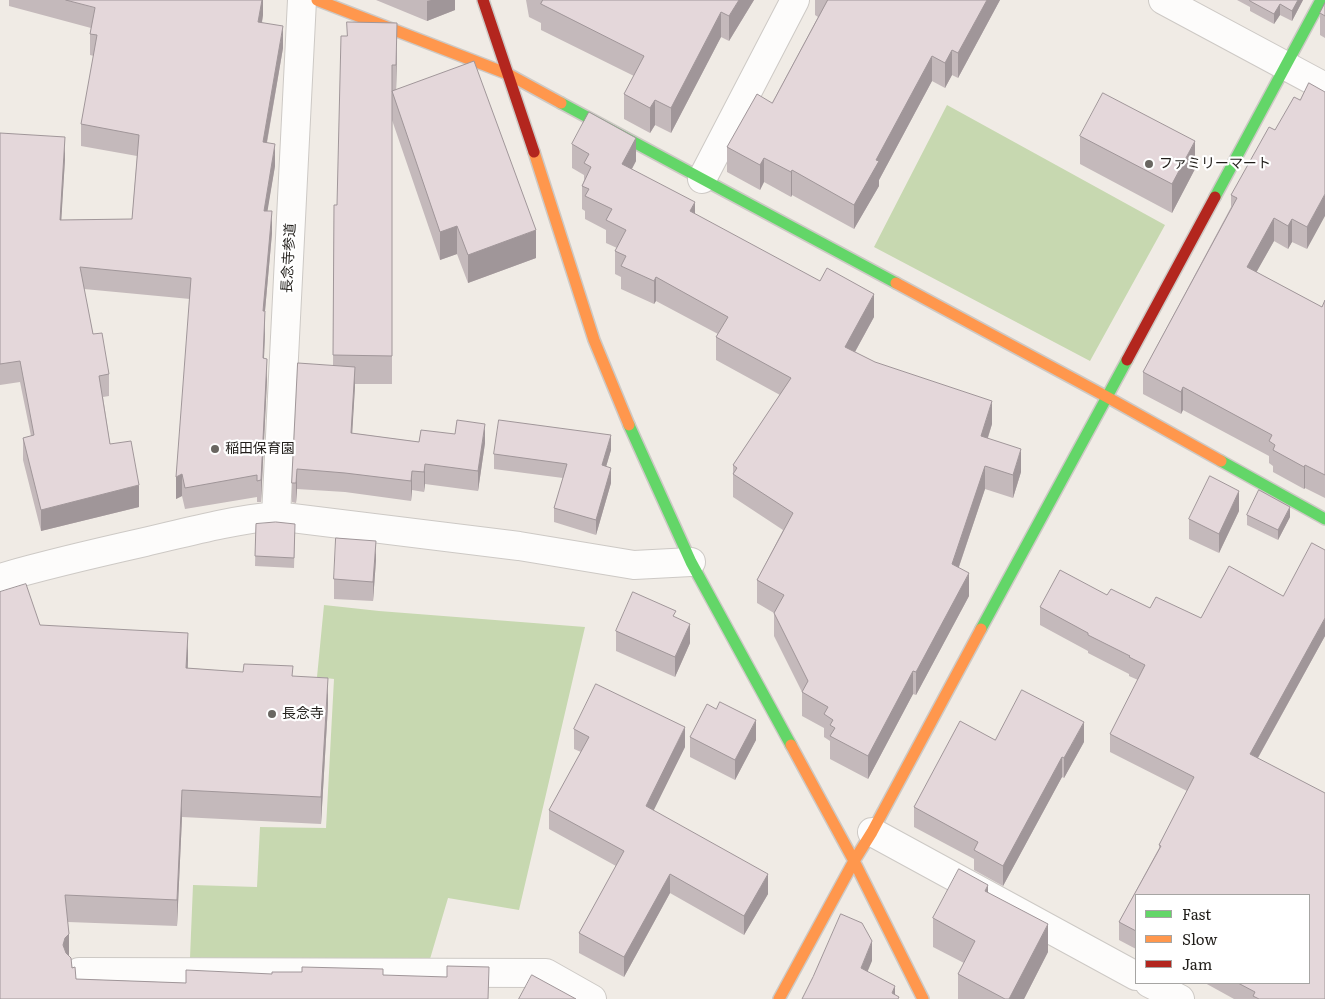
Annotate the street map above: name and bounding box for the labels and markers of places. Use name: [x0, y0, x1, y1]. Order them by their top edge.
place label: ファミリーマート: [1159, 156, 1271, 172]
marker: ファミリーマート: [1143, 158, 1155, 170]
place label: 稲田保育園: [225, 441, 295, 457]
marker: 稲田保育園: [209, 443, 221, 455]
place label: 長念寺: [282, 706, 324, 722]
marker: 長念寺: [266, 708, 278, 720]

